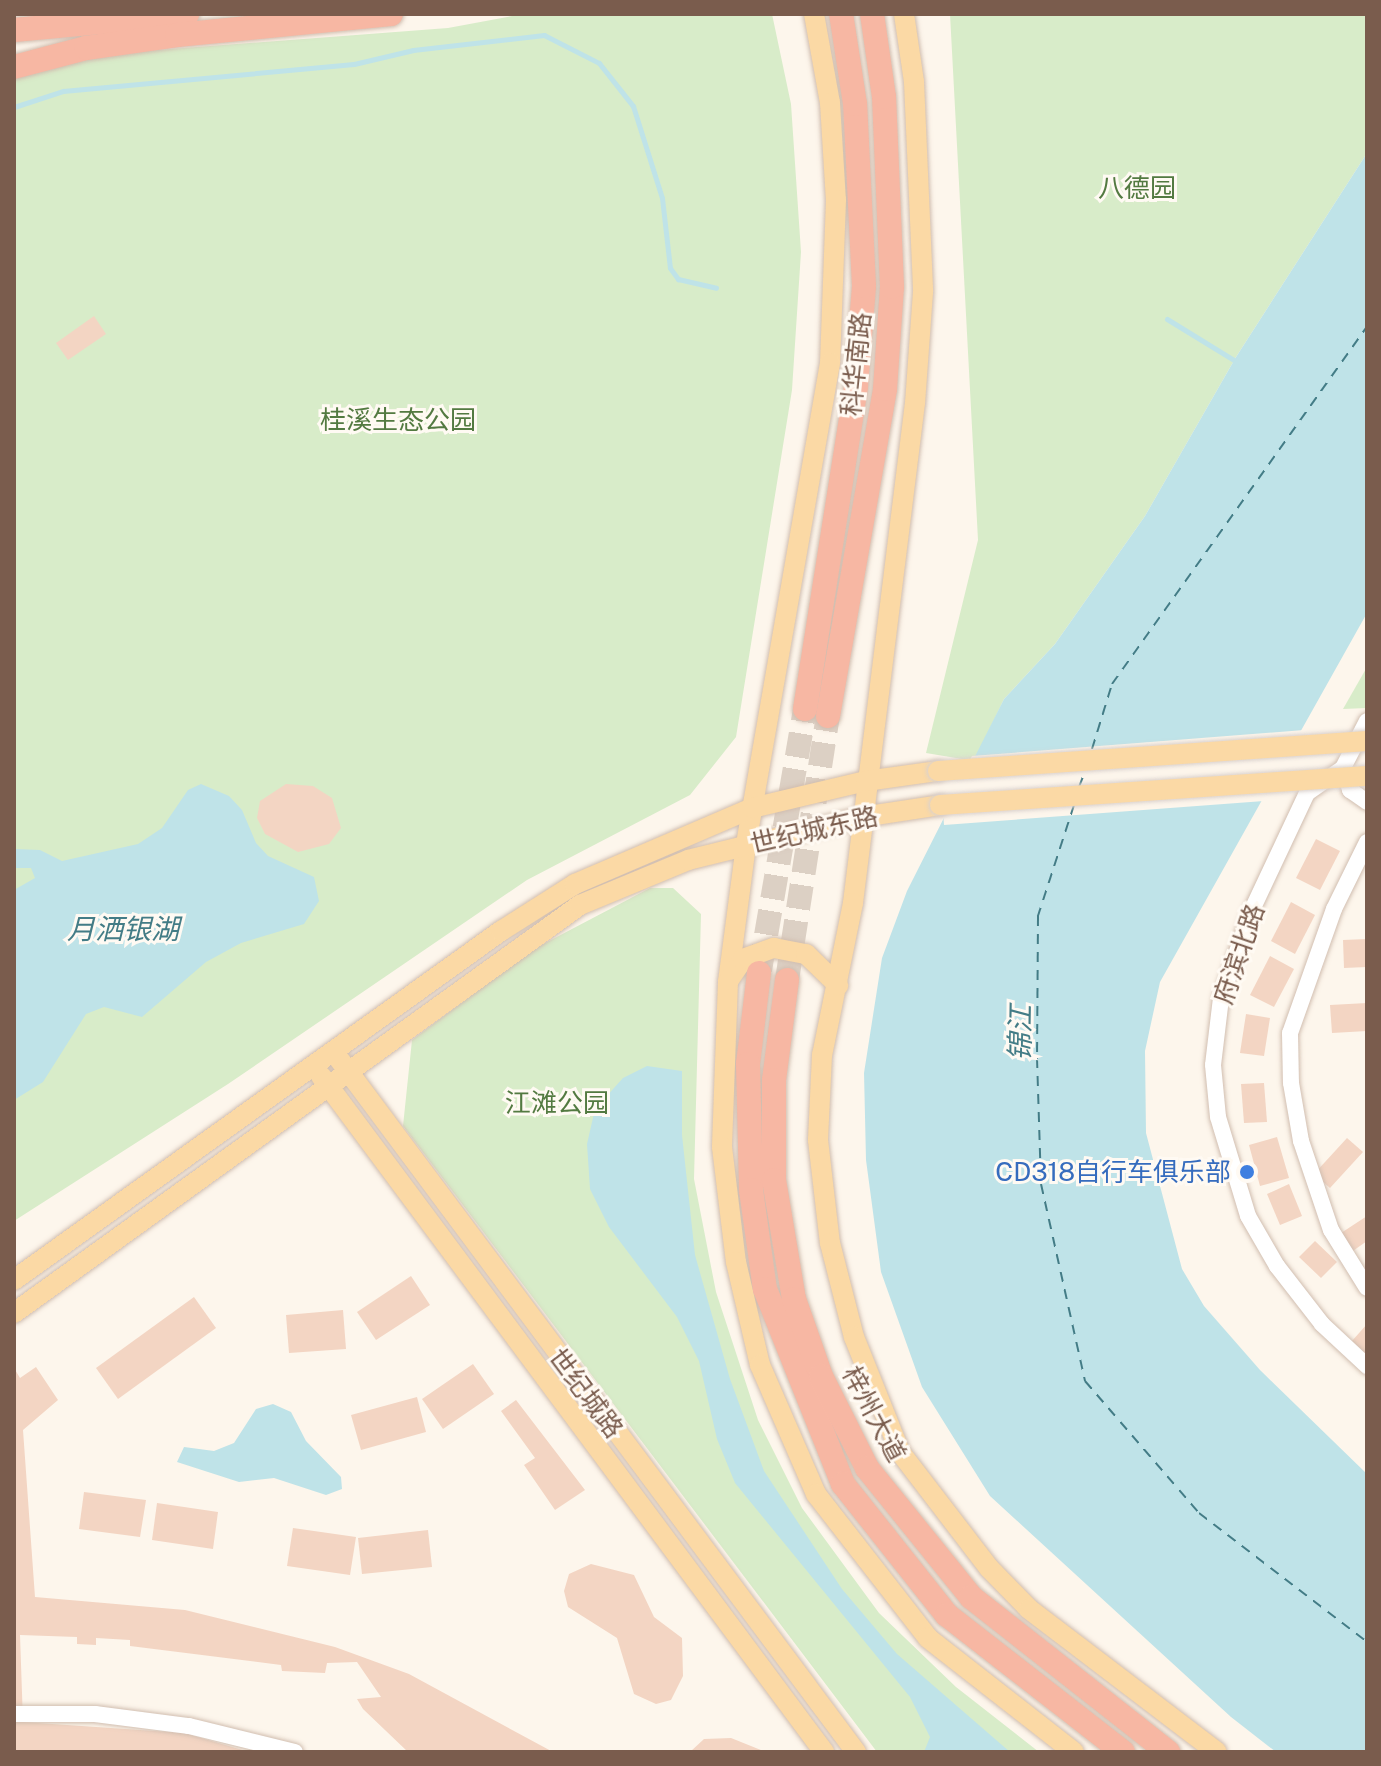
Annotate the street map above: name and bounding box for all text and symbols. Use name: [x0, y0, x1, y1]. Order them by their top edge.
park label: 八德园: [1098, 172, 1176, 204]
street label: 科华南路: [835, 311, 877, 417]
park label: 桂溪生态公园: [320, 404, 476, 436]
street label: 世纪城东路: [747, 800, 881, 860]
street label: 府滨北路: [1207, 900, 1271, 1008]
water label: 月洒银湖: [67, 912, 179, 946]
water label: 锦江: [1003, 1005, 1037, 1061]
park label: 江滩公园: [505, 1087, 609, 1119]
place label: CD318自行车俱乐部: [995, 1156, 1231, 1188]
marker: CD318自行车俱乐部: [1238, 1163, 1256, 1181]
street label: 世纪城路: [542, 1342, 630, 1444]
street label: 梓州大道: [836, 1361, 912, 1467]

